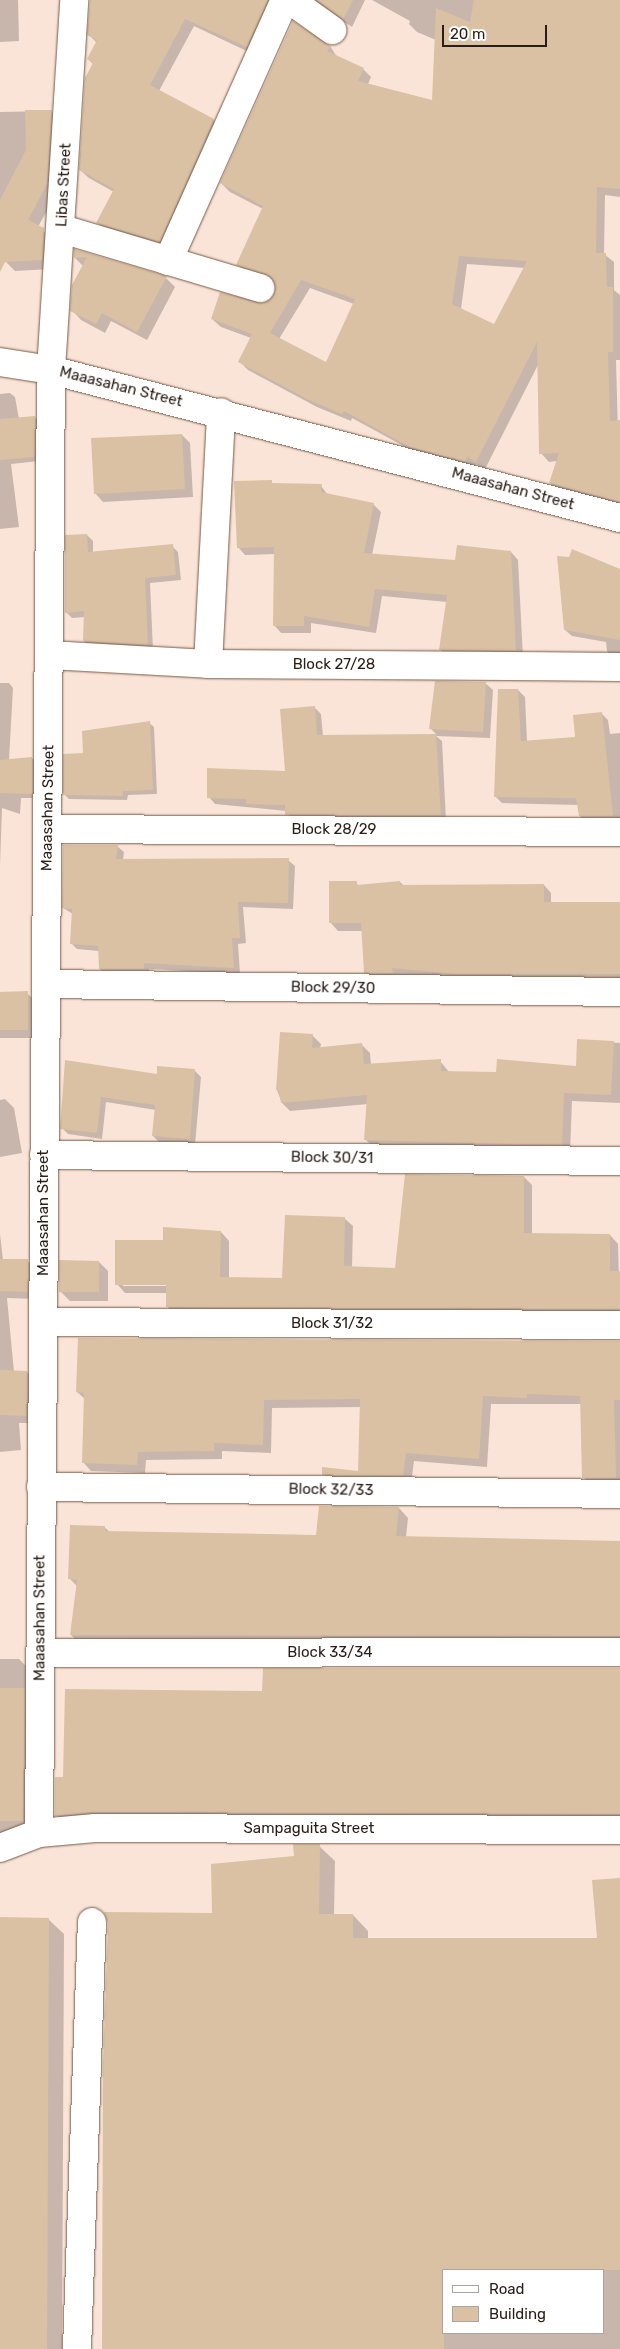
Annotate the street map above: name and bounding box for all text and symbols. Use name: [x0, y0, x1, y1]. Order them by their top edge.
scale bar: [445, 15, 550, 47]
text: 20 m: [450, 25, 485, 43]
street label: Libas Street: [53, 143, 75, 227]
street label: Maaasahan Street: [58, 363, 184, 411]
street label: Maaasahan Street: [450, 464, 576, 514]
street label: Block 27/28: [293, 656, 375, 674]
street label: Maaasahan Street: [38, 745, 58, 871]
street label: Block 28/29: [292, 821, 376, 839]
street label: Block 29/30: [291, 978, 375, 998]
street label: Block 30/31: [291, 1148, 373, 1168]
street label: Maaasahan Street: [35, 1150, 53, 1276]
street label: Block 31/32: [291, 1315, 373, 1333]
street label: Block 32/33: [288, 1480, 374, 1500]
street label: Maaasahan Street: [31, 1555, 49, 1681]
street label: Block 33/34: [287, 1644, 373, 1662]
street label: Sampaguita Street: [244, 1820, 374, 1838]
legend: [442, 2269, 605, 2334]
text: Road: [489, 2280, 525, 2298]
text: Building: [489, 2305, 546, 2323]

